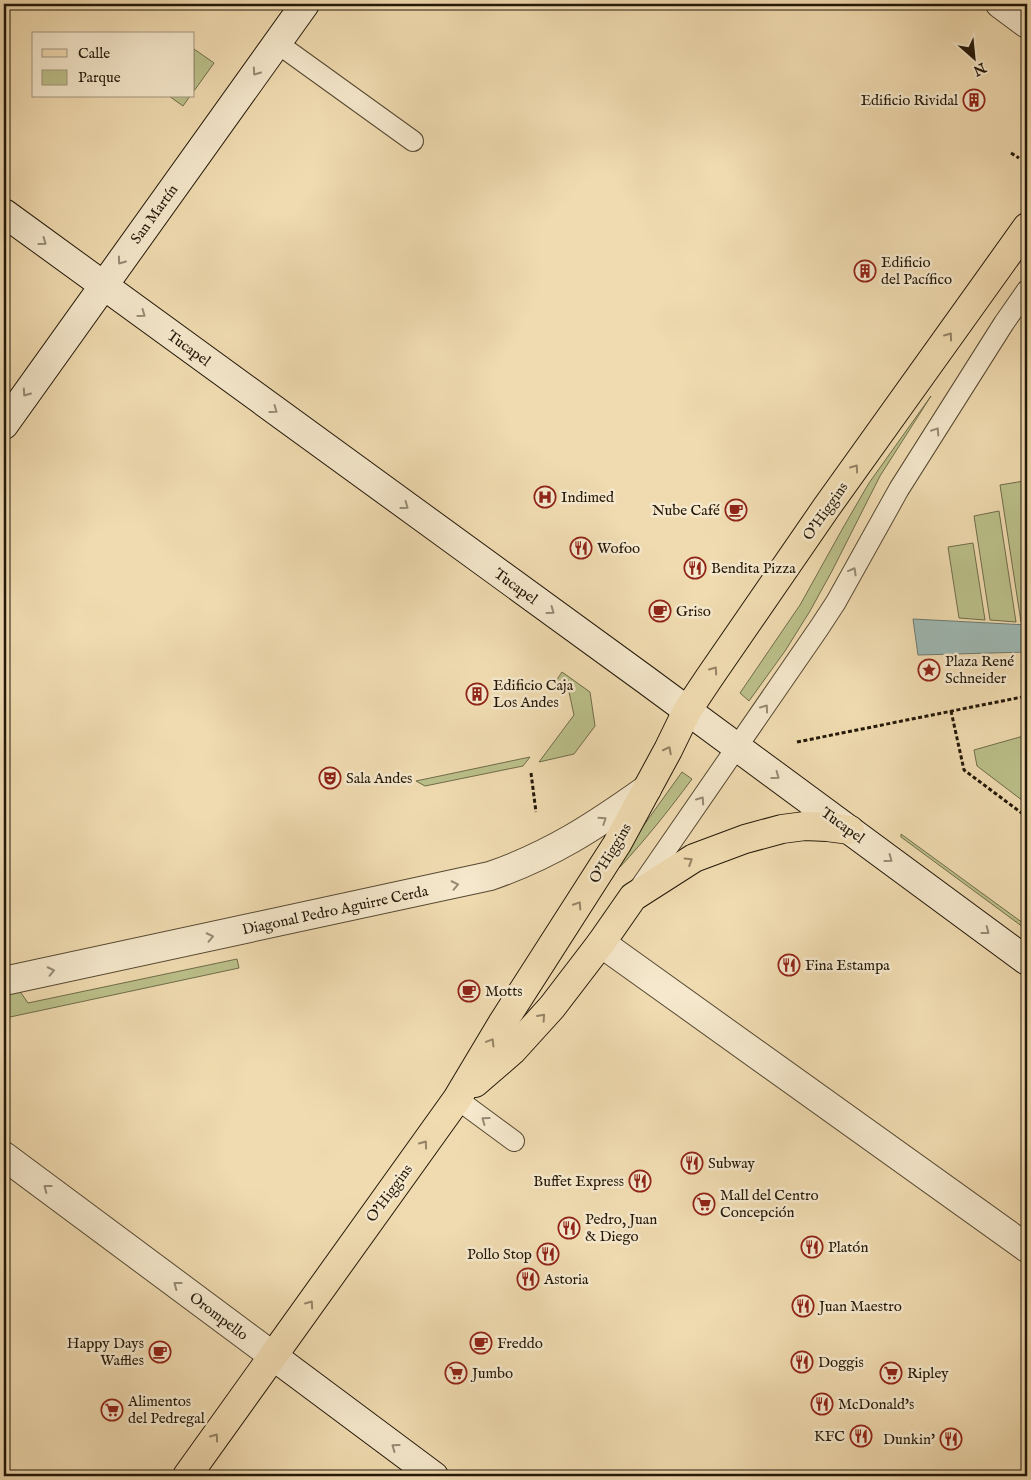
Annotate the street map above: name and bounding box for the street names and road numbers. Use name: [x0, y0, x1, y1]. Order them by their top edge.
street label: San Martín: [127, 181, 182, 248]
street label: Tucapel: [163, 326, 215, 371]
street label: O'Higgins: [798, 478, 852, 544]
street label: Tucapel: [490, 564, 542, 609]
street label: Tucapel: [817, 803, 869, 848]
street label: O'Higgins: [585, 820, 636, 887]
street label: Diagonal Pedro Aguirre Cerda: [240, 881, 430, 939]
street label: O'Higgins: [362, 1161, 417, 1226]
street label: Orompello: [185, 1288, 252, 1345]

